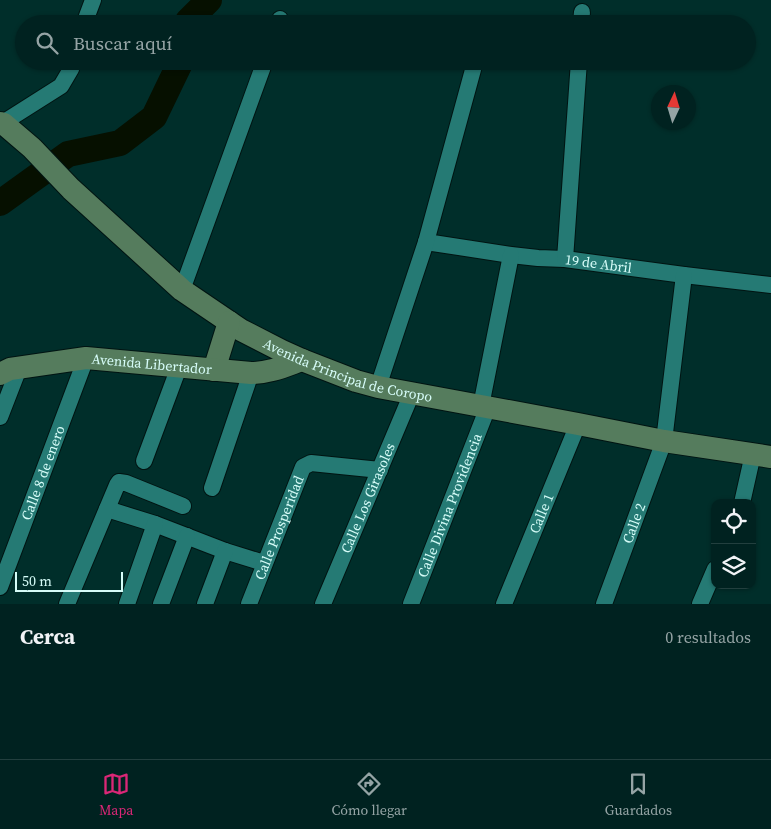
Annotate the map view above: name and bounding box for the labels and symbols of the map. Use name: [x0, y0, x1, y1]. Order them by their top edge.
north arrow: [651, 85, 696, 130]
street label: 19 de Abril: [564, 249, 633, 278]
street label: Avenida Principal de Coropo: [260, 333, 434, 407]
street label: Avenida Libertador: [91, 349, 213, 379]
street label: Calle 8 de enero: [16, 422, 70, 523]
street label: Calle Divina Providencia: [412, 429, 487, 580]
street label: Calle Los Girasoles: [336, 440, 400, 556]
street label: Calle Prosperidad: [249, 473, 309, 583]
street label: Calle 1: [524, 490, 558, 536]
street label: Calle 2: [617, 500, 650, 546]
scale bar: [15, 569, 122, 592]

